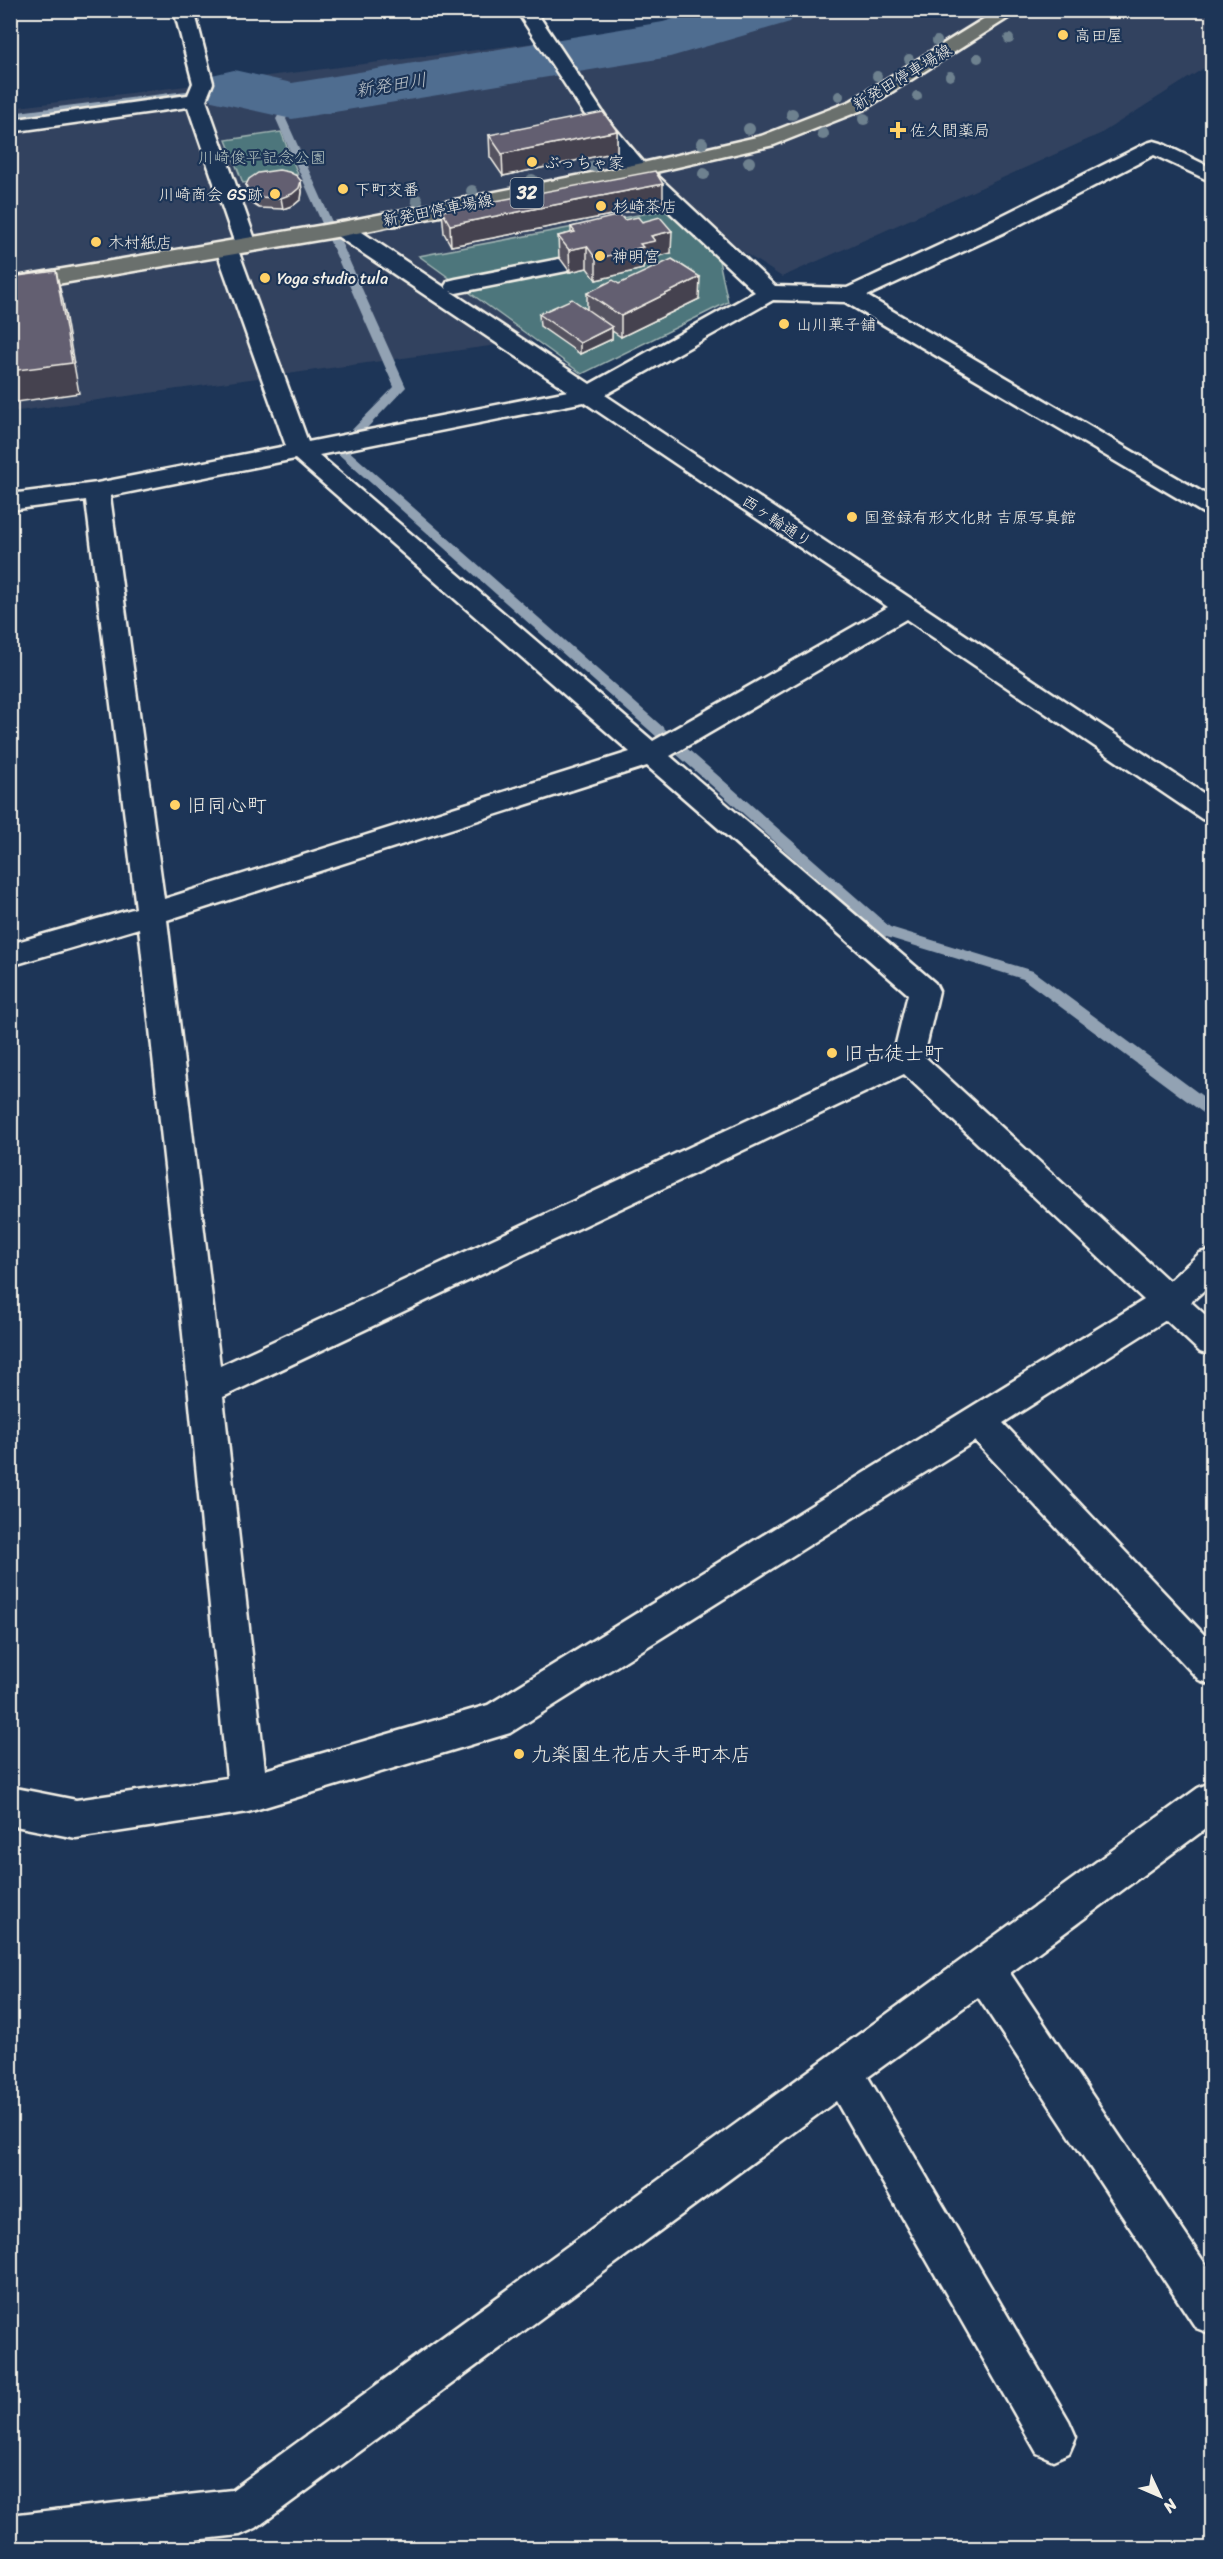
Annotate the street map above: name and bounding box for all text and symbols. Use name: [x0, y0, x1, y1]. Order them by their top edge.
place label: 高田屋: [1075, 21, 1123, 50]
marker: 高田屋: [1056, 28, 1070, 42]
street label: 新発田停車場線: [847, 36, 957, 118]
water label: 新発田川: [353, 64, 429, 106]
place label: 佐久間薬局: [910, 116, 990, 145]
marker: 佐久間薬局: [891, 123, 905, 137]
park label: 川崎俊平記念公園: [198, 143, 326, 172]
place label: ぶっちゃ家: [544, 148, 624, 177]
marker: ぶっちゃ家: [525, 155, 539, 169]
place label: 下町交番: [355, 175, 419, 204]
road number: 32: [510, 178, 544, 208]
place label: 川崎商会 GS跡: [159, 180, 263, 209]
marker: 下町交番: [336, 182, 350, 196]
street label: 新発田停車場線: [380, 185, 496, 235]
marker: 川崎商会 GS跡: [268, 187, 282, 201]
place label: 杉崎茶店: [613, 192, 677, 221]
marker: 杉崎茶店: [594, 199, 608, 213]
place label: 木村紙店: [108, 228, 172, 257]
marker: 木村紙店: [89, 235, 103, 249]
place label: 神明宮: [612, 242, 660, 271]
marker: 神明宮: [593, 249, 607, 263]
place label: Yoga studio tula: [277, 264, 388, 293]
marker: Yoga studio tula: [258, 271, 272, 285]
place label: 山川菓子舗: [796, 310, 876, 339]
marker: 山川菓子舗: [777, 317, 791, 331]
street label: 西ヶ輪通り: [736, 487, 818, 555]
place label: 国登録有形文化財 吉原写真館: [864, 503, 1076, 532]
marker: 国登録有形文化財 吉原写真館: [845, 510, 859, 524]
place label: 旧同心町: [187, 788, 267, 823]
marker: 旧同心町: [168, 798, 182, 812]
place label: 旧古徒士町: [844, 1036, 944, 1071]
marker: 旧古徒士町: [825, 1046, 839, 1060]
place label: 九楽園生花店大手町本店: [531, 1737, 751, 1772]
marker: 九楽園生花店大手町本店: [512, 1747, 526, 1761]
north arrow: [1130, 2466, 1190, 2526]
text: N: [1156, 2491, 1185, 2521]

